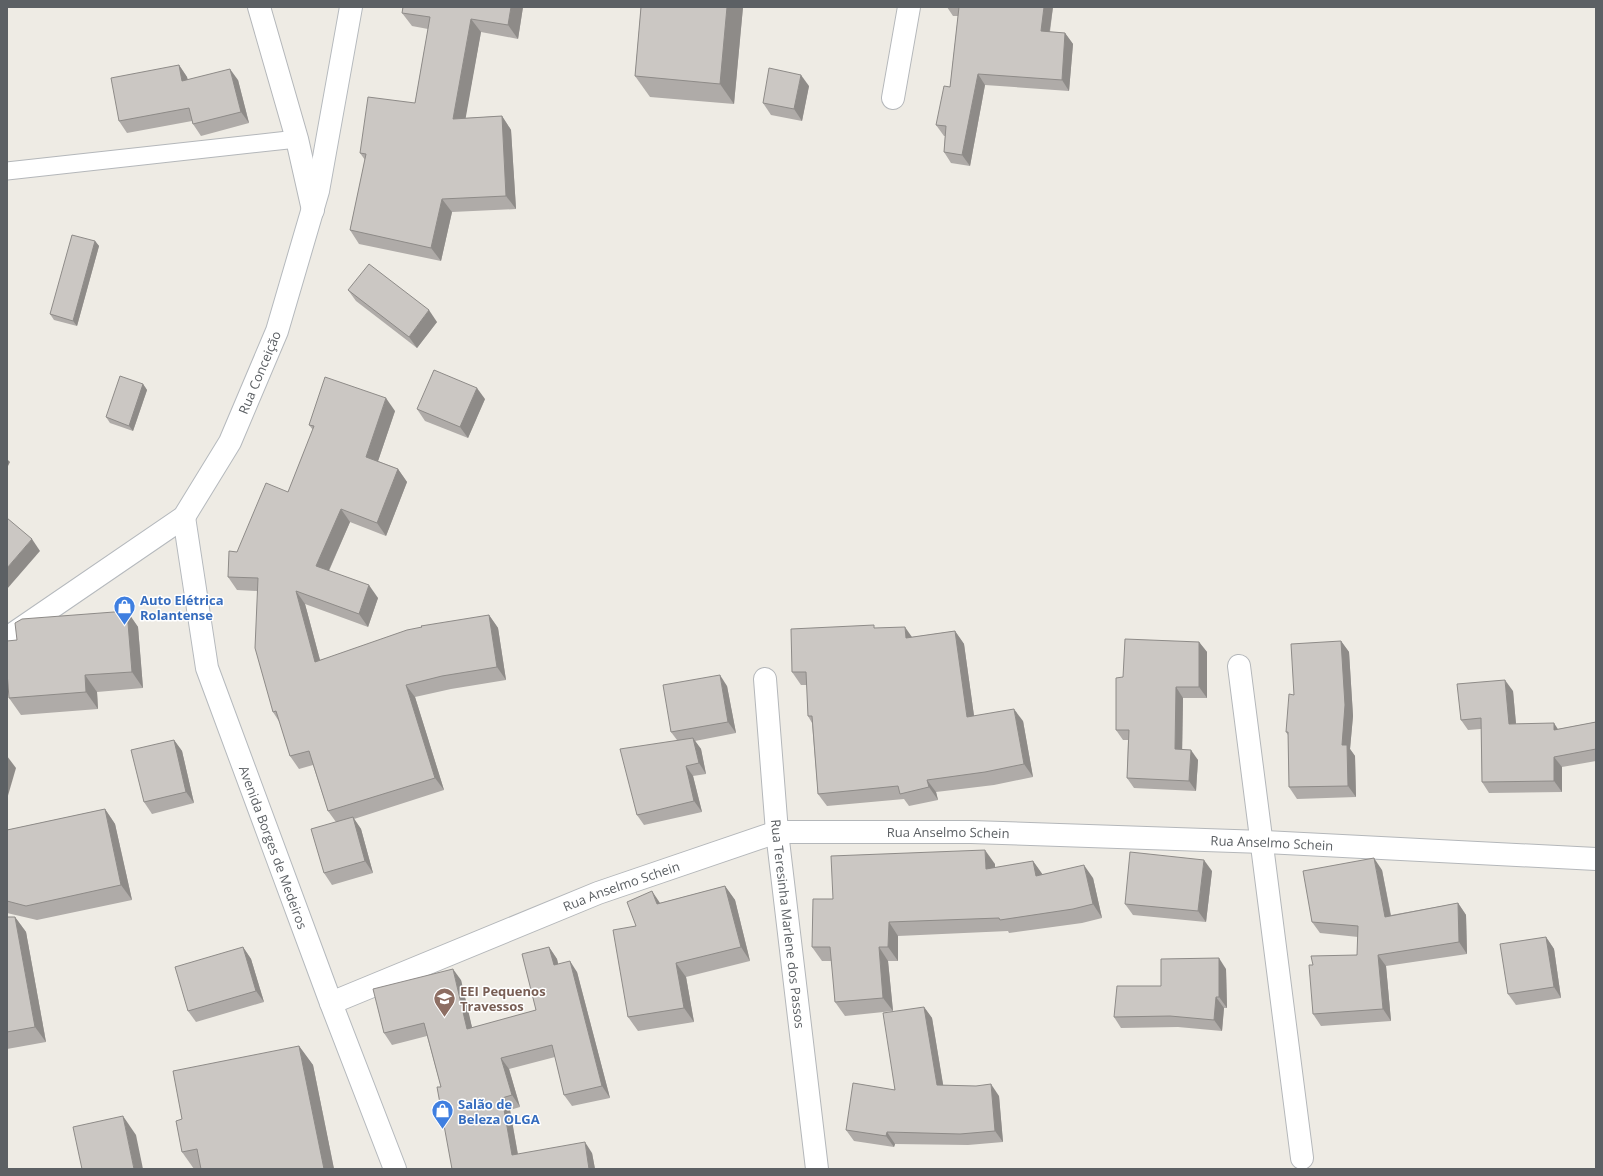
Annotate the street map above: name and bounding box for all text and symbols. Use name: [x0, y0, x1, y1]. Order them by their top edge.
street label: Rua Conceição: [234, 328, 285, 417]
place label: Auto Elétrica Rolantense: [140, 591, 224, 624]
shop icon: Auto Elétrica Rolantense: [111, 594, 137, 627]
street label: Avenida Borges de Medeiros: [235, 763, 312, 932]
street label: Rua Teresinha Marlene dos Passos: [767, 819, 809, 1029]
street label: Rua Anselmo Schein: [887, 823, 1010, 842]
street label: Rua Anselmo Schein: [1210, 831, 1334, 855]
street label: Rua Anselmo Schein: [560, 857, 682, 915]
place label: EEI Pequenos Travessos: [460, 982, 546, 1015]
school or university icon: EEI Pequenos Travessos: [432, 985, 458, 1018]
place label: Salão de Beleza OLGA: [458, 1095, 540, 1128]
shop icon: Salão de Beleza OLGA: [430, 1098, 456, 1131]

